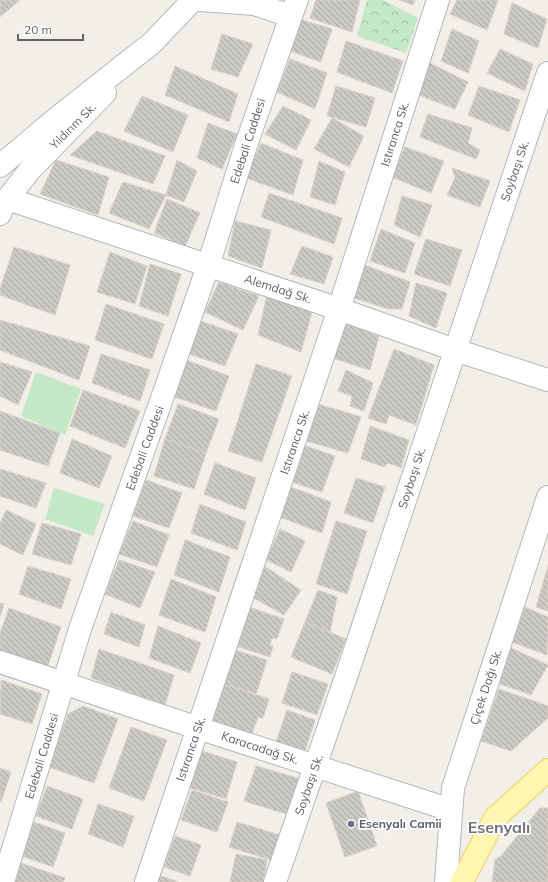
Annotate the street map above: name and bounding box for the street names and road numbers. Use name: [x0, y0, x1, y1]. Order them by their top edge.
street label: Edebali Caddesi: [227, 96, 268, 185]
street label: Yıldırım Sk.: [46, 99, 99, 153]
street label: Istıranca Sk.: [377, 100, 412, 168]
street label: Soybaşı Sk.: [497, 138, 532, 203]
street label: Alemdağ Sk.: [243, 271, 314, 306]
street label: Edebali Caddesi: [122, 403, 167, 492]
street label: Istıranca Sk.: [276, 408, 313, 476]
street label: Soybaşı Sk.: [395, 445, 428, 510]
street label: Çiçek Dağı Sk.: [466, 647, 505, 727]
street label: Edebali Caddesi: [21, 711, 62, 801]
street label: Istıranca Sk.: [172, 715, 209, 783]
street label: Karacadağ Sk.: [219, 728, 301, 767]
street label: Soybaşı Sk.: [291, 752, 326, 817]

